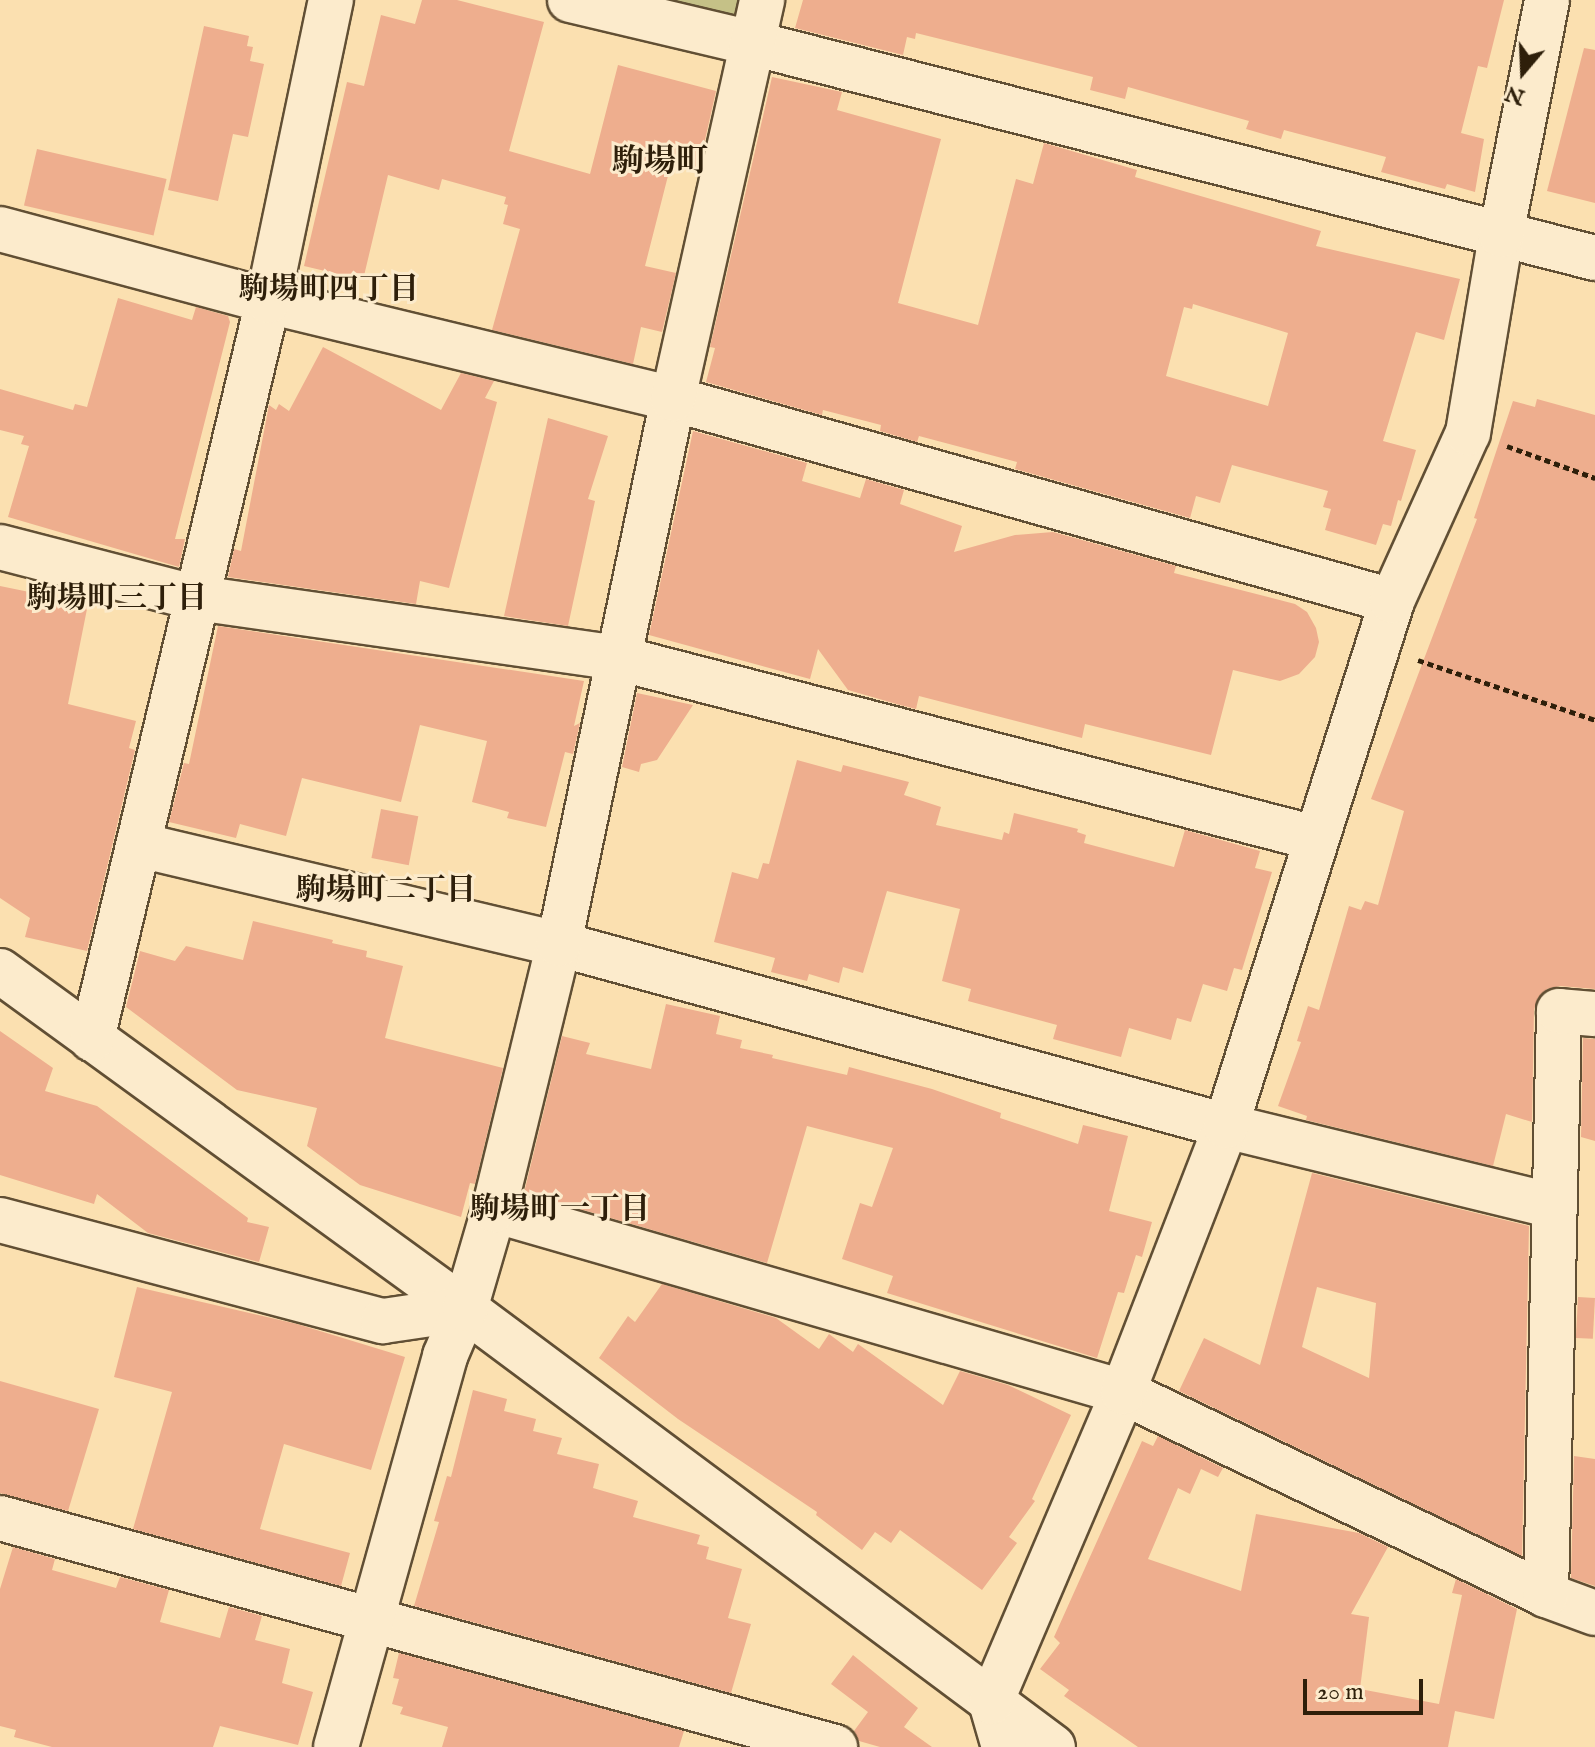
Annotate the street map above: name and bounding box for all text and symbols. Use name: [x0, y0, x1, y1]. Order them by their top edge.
north arrow: [1483, 32, 1563, 112]
text: N: [1502, 78, 1529, 111]
district label: 駒場町: [612, 144, 708, 182]
district label: 駒場町四丁目: [239, 272, 419, 308]
district label: 駒場町三丁目: [27, 581, 207, 617]
district label: 駒場町二丁目: [296, 873, 476, 909]
district label: 駒場町一丁目: [470, 1192, 650, 1228]
scale bar: [1307, 1663, 1427, 1713]
text: 20 m: [1317, 1677, 1364, 1708]

